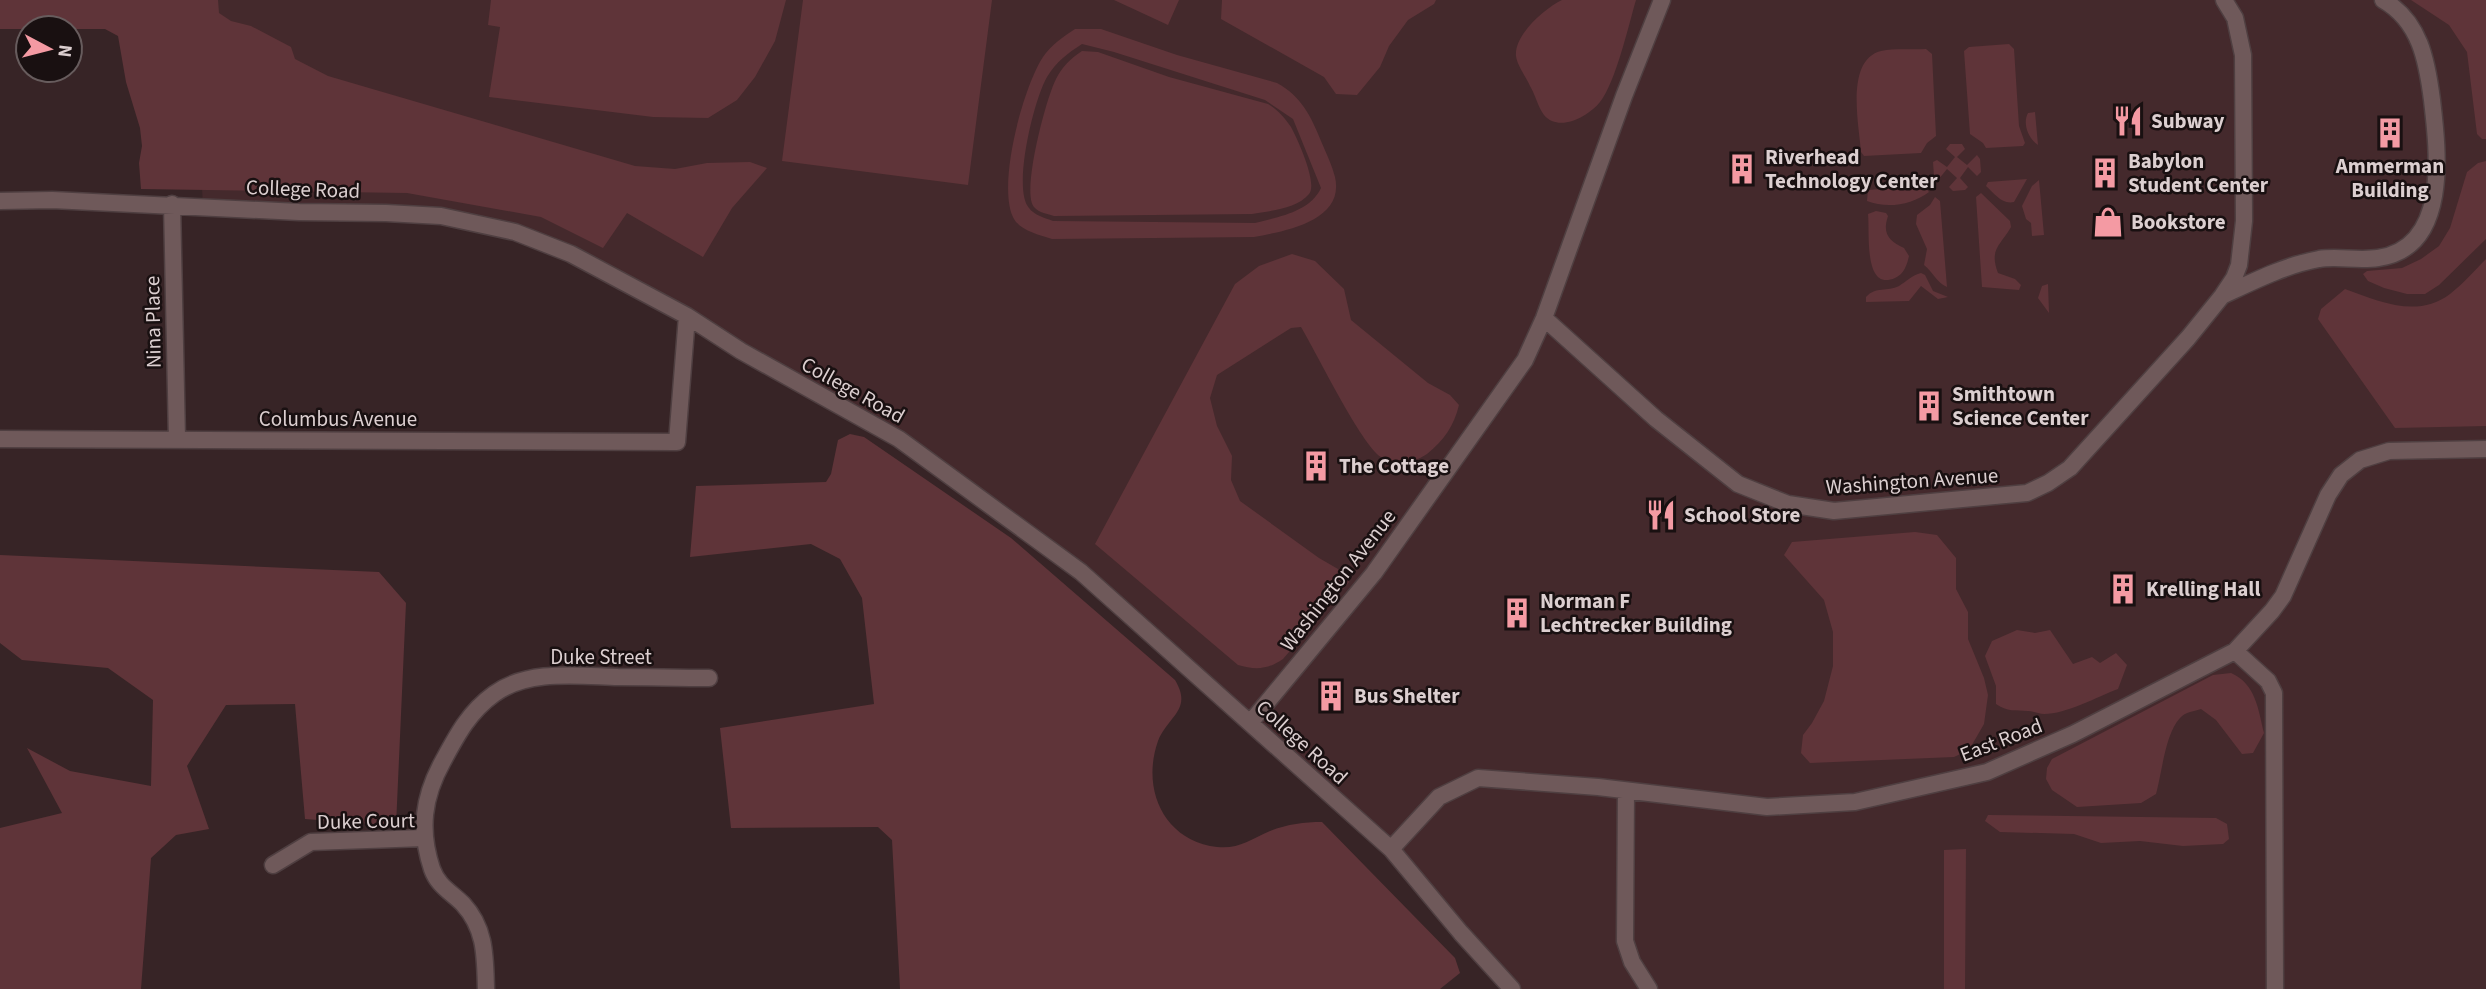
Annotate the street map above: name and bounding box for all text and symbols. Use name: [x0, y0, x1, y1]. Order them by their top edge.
north arrow: [14, 14, 84, 84]
text: N: [50, 43, 79, 59]
restaurant icon: Subway: [2111, 104, 2145, 138]
place label: Subway: [2151, 106, 2225, 136]
building icon: Ammerman Building: [2373, 116, 2407, 150]
place label: Riverhead Technology Center: [1765, 142, 1938, 196]
place label: Babylon Student Center: [2128, 146, 2269, 200]
place label: Ammerman Building: [2335, 151, 2444, 205]
building icon: Riverhead Technology Center: [1725, 152, 1759, 186]
building icon: Babylon Student Center: [2088, 156, 2122, 190]
street label: College Road: [245, 172, 361, 206]
shop icon: Bookstore: [2091, 205, 2125, 239]
place label: Bookstore: [2131, 207, 2226, 237]
street label: Nina Place: [137, 276, 169, 368]
street label: College Road: [796, 349, 910, 431]
place label: Smithtown Science Center: [1952, 379, 2089, 433]
building icon: Smithtown Science Center: [1912, 389, 1946, 423]
street label: Columbus Avenue: [259, 404, 417, 434]
building icon: The Cottage: [1299, 449, 1333, 483]
place label: The Cottage: [1339, 451, 1449, 481]
street label: Washington Avenue: [1825, 460, 1999, 502]
restaurant icon: School Store: [1644, 498, 1678, 532]
place label: School Store: [1684, 500, 1801, 530]
street label: Washington Avenue: [1273, 503, 1403, 657]
building icon: Krelling Hall: [2106, 572, 2140, 606]
place label: Krelling Hall: [2146, 574, 2260, 604]
place label: Norman F Lechtrecker Building: [1540, 586, 1732, 640]
building icon: Norman F Lechtrecker Building: [1500, 596, 1534, 630]
street label: Duke Street: [550, 642, 652, 672]
building icon: Bus Shelter: [1314, 679, 1348, 713]
place label: Bus Shelter: [1354, 681, 1460, 711]
street label: College Road: [1249, 693, 1355, 791]
street label: East Road: [1955, 711, 2047, 769]
street label: Duke Court: [317, 805, 415, 837]

